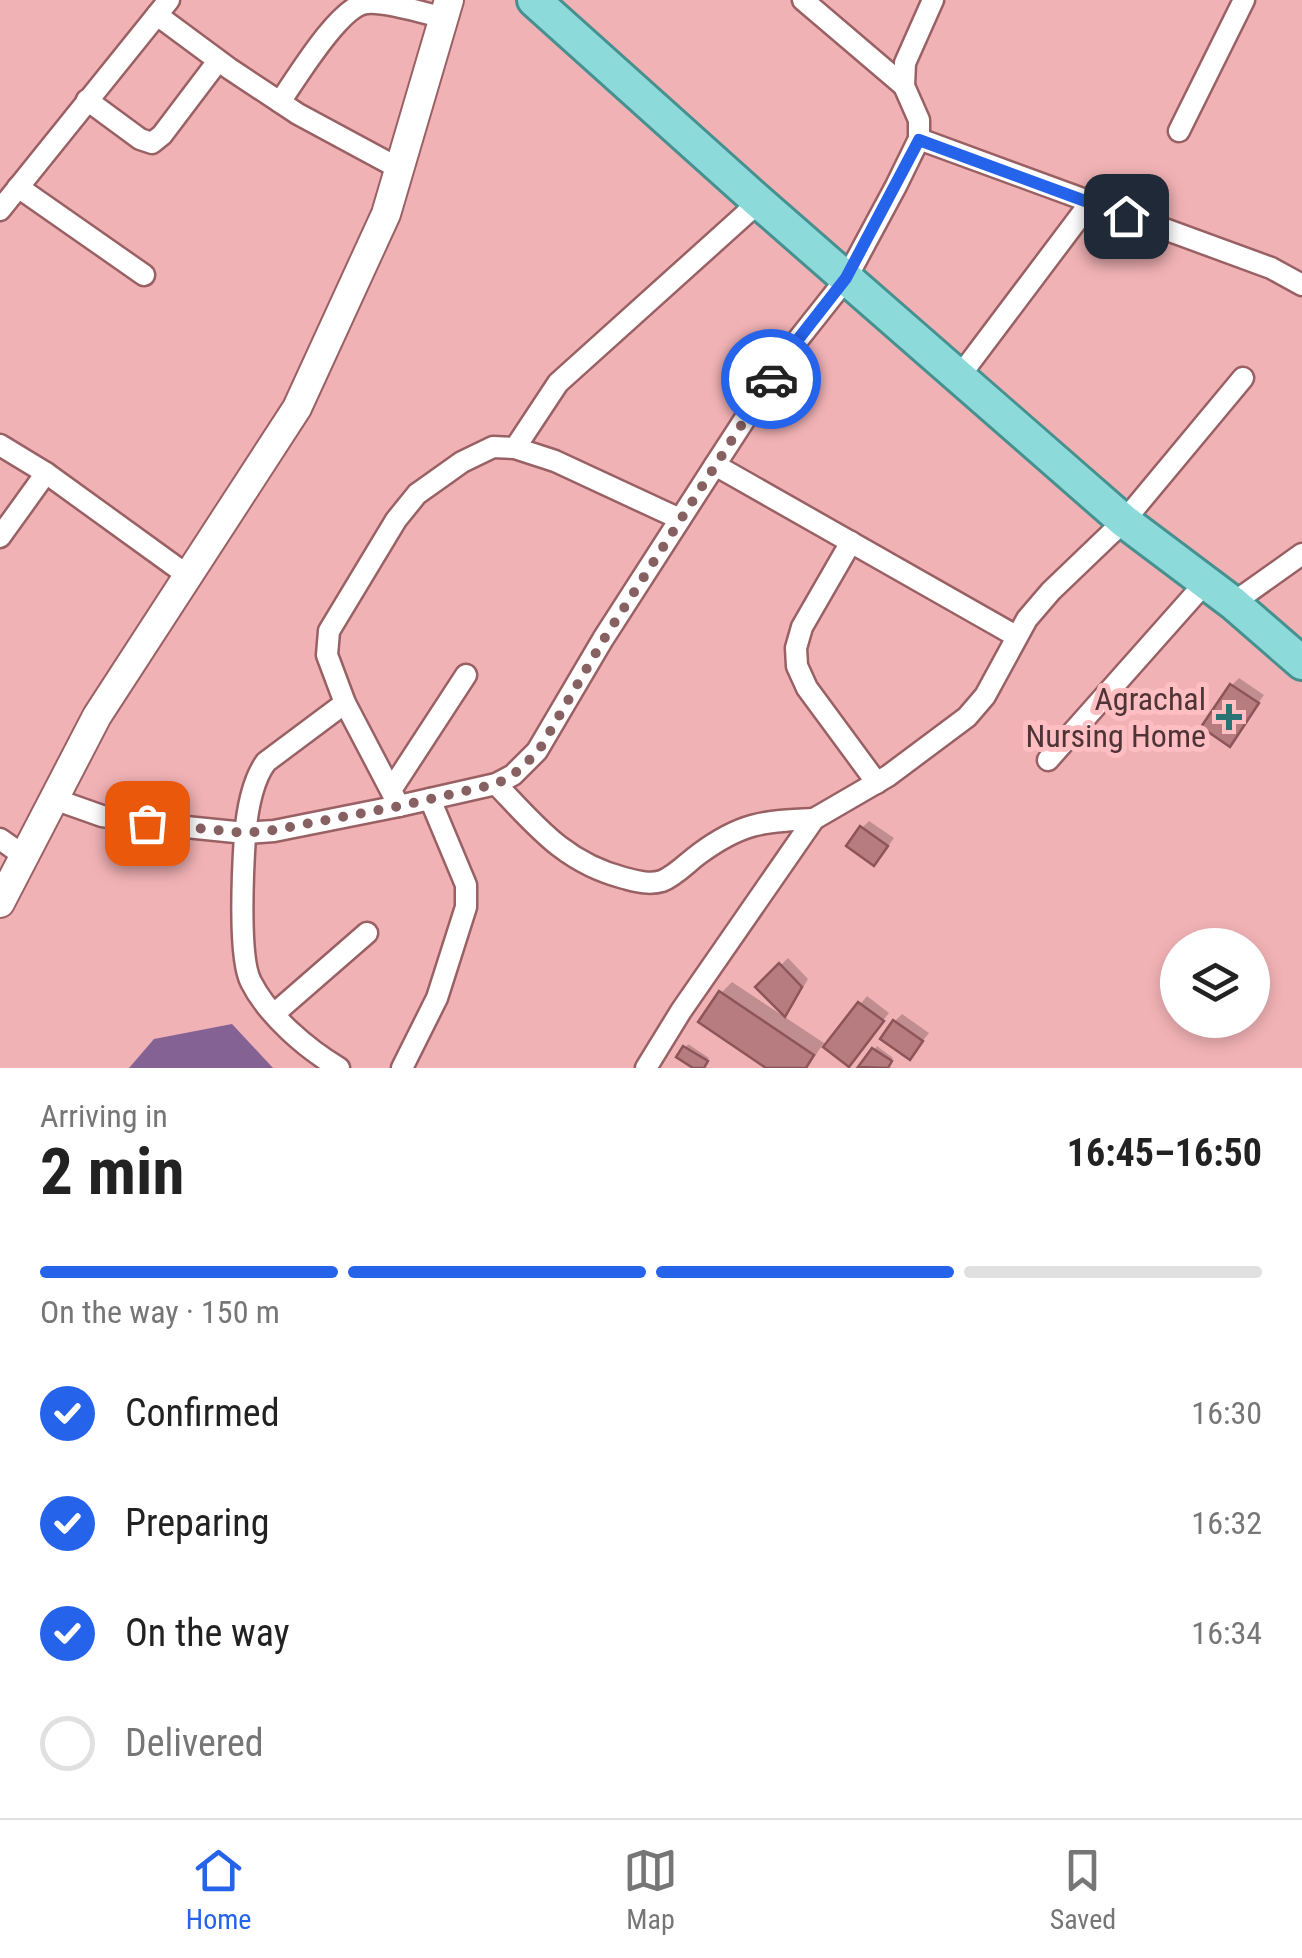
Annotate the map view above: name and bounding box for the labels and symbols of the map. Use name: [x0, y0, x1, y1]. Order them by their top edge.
pin: [1084, 174, 1169, 259]
courier: [721, 329, 821, 429]
place label: Agrachal Nursing Home: [1025, 680, 1206, 755]
marker: Agrachal Nursing Home: [1216, 704, 1242, 730]
pin: [105, 781, 190, 866]

